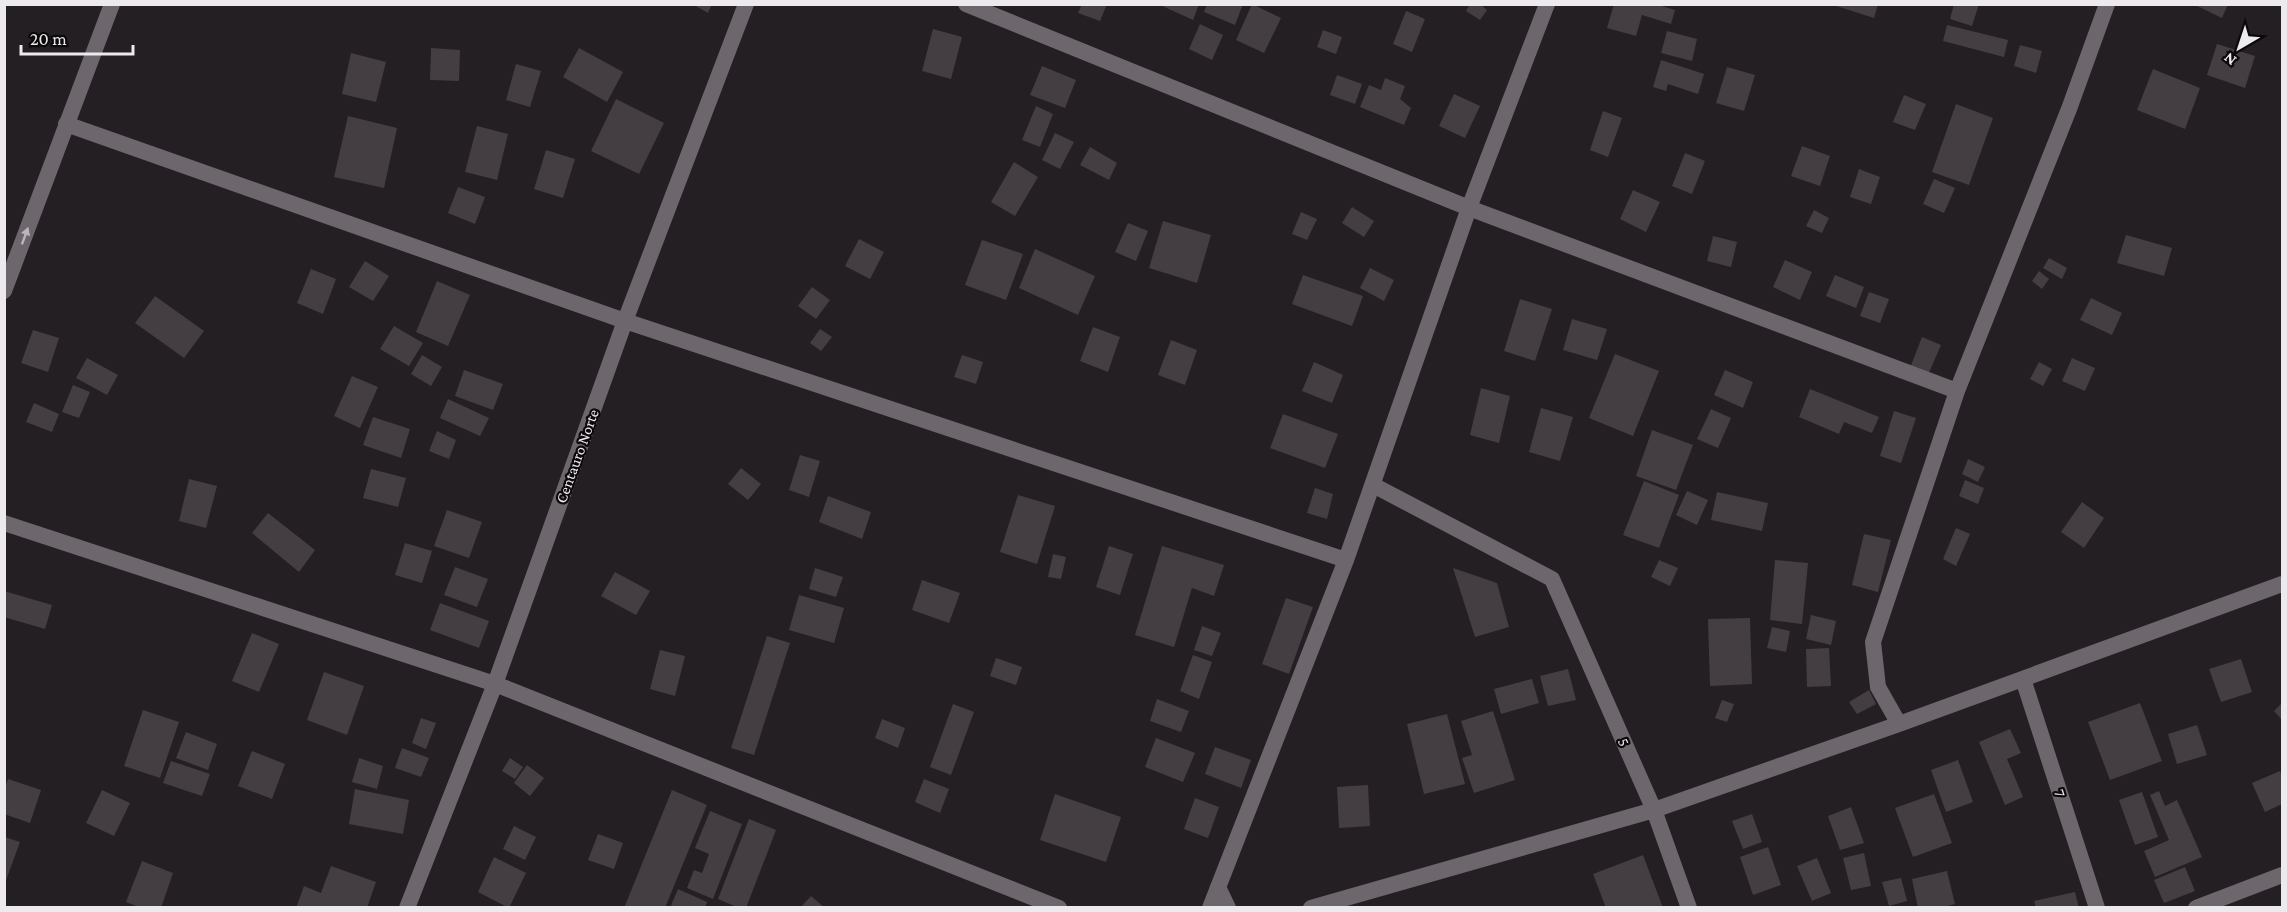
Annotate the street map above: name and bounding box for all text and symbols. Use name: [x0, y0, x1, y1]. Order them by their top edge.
scale bar: [21, 18, 134, 56]
north arrow: [2209, 18, 2269, 78]
text: 20 m: [30, 29, 67, 49]
text: N: [2220, 49, 2239, 69]
one-way arrow: [20, 227, 30, 245]
street label: Centauro Norte: [552, 407, 602, 505]
street label: 5: [1615, 735, 1633, 749]
street label: 7: [2051, 787, 2069, 800]

